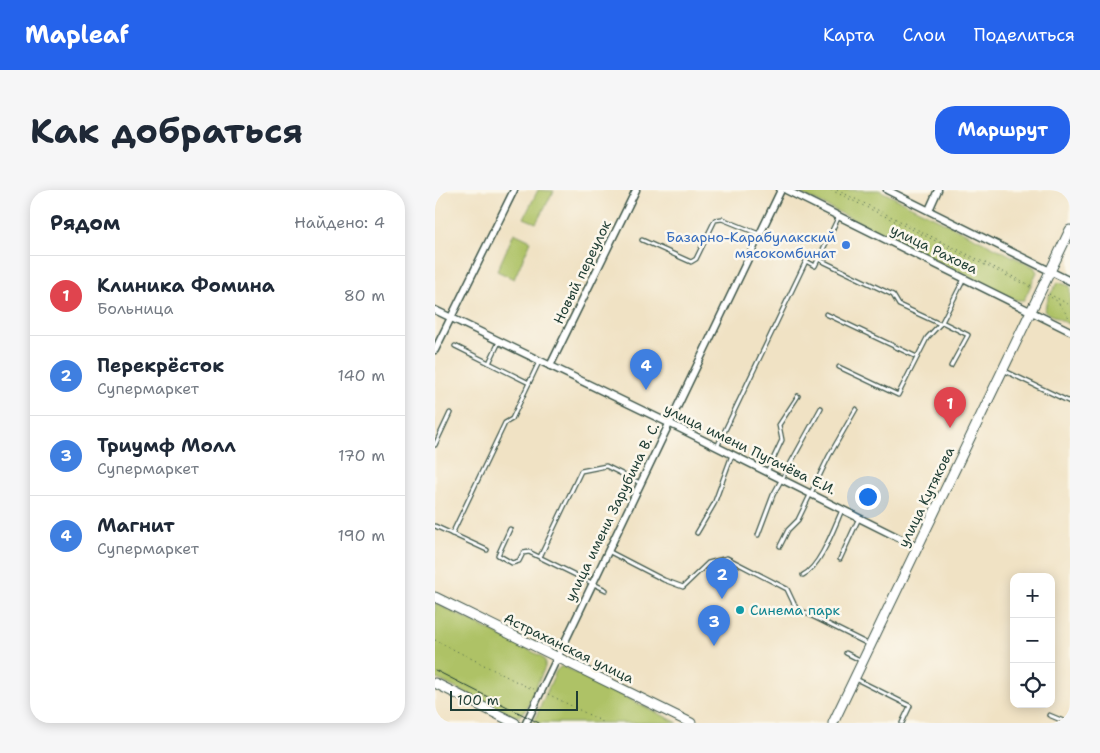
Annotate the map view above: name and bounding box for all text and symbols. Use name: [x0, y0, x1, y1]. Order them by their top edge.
text: Mapleaf: [25, 19, 129, 51]
text: Карта: [823, 23, 874, 47]
text: Слои: [902, 23, 946, 47]
text: Поделиться: [974, 23, 1075, 47]
button: Маршрут: [935, 106, 1070, 154]
text: Как добраться: [30, 107, 303, 154]
text: Рядом: [50, 209, 120, 237]
text: Найдено: 4: [294, 212, 385, 233]
street label: Новый переулок: [549, 217, 615, 327]
street label: улица Рахова: [887, 220, 981, 278]
place label: Базарно-Карабулакский мясокомбинат: [666, 228, 837, 262]
marker: Базарно-Карабулакский мясокомбинат: [840, 239, 852, 251]
text: Клиника Фомина: [97, 273, 275, 298]
text: 1: [62, 285, 70, 306]
text: 80 m: [344, 285, 385, 306]
text: Больница: [97, 298, 173, 319]
pin: 4: [630, 349, 662, 390]
text: Перекрёсток: [97, 353, 224, 378]
text: 2: [60, 365, 72, 386]
text: 140 m: [338, 365, 385, 386]
text: Супермаркет: [97, 378, 199, 399]
pin: 1: [934, 387, 966, 428]
street label: улица имени Пугачёва Е.И.: [661, 399, 839, 499]
street label: улица имени Зарубина В. С.: [561, 420, 663, 604]
text: Триумф Молл: [97, 433, 236, 458]
street label: улица Кутякова: [894, 444, 958, 550]
text: 3: [60, 445, 72, 466]
text: 170 m: [338, 445, 385, 466]
text: Супермаркет: [97, 458, 199, 479]
your location: [855, 484, 881, 510]
text: Магнит: [97, 513, 175, 538]
text: 4: [60, 525, 72, 546]
text: 190 m: [338, 525, 385, 546]
text: Супермаркет: [97, 538, 199, 559]
pin: 2: [706, 558, 738, 599]
map controls: [1010, 573, 1055, 708]
button: +: [1010, 573, 1055, 618]
place label: Синема парк: [750, 601, 840, 619]
marker: Синема парк: [734, 604, 746, 616]
pin: 3: [698, 605, 730, 646]
street label: Астраханская улица: [501, 609, 637, 687]
button: −: [1010, 618, 1055, 663]
button: locate: [1010, 663, 1055, 708]
scale bar: [450, 688, 577, 711]
text: 100 m: [457, 691, 499, 709]

